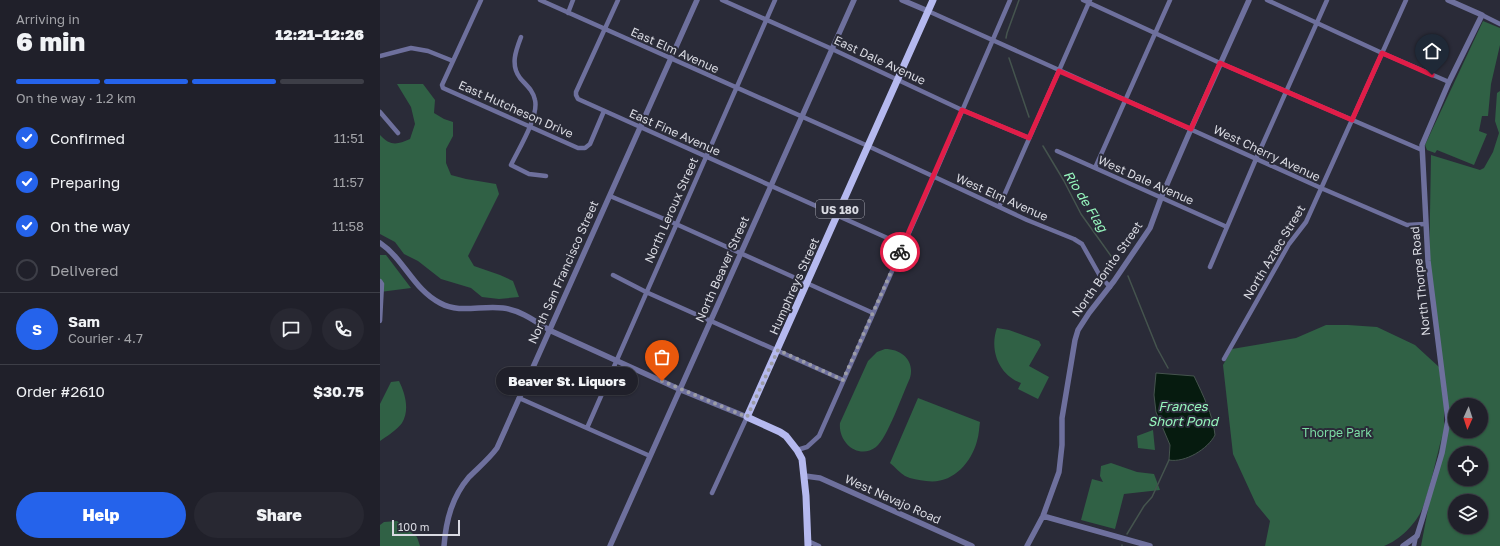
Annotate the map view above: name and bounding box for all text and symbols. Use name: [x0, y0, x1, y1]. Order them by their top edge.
text: Arriving in: [16, 11, 80, 27]
street label: East Elm Avenue: [628, 24, 722, 76]
text: 12:21–12:26: [275, 25, 364, 43]
text: 6 min: [16, 26, 85, 57]
street label: East Dale Avenue: [832, 32, 928, 88]
pin: [1415, 34, 1449, 75]
icon: home: [1421, 40, 1443, 62]
street label: East Hutcheson Drive: [456, 77, 576, 141]
text: On the way · 1.2 km: [16, 90, 136, 106]
street label: East Fine Avenue: [627, 105, 723, 159]
street label: West Cherry Avenue: [1211, 122, 1323, 184]
icon: check: [16, 127, 38, 149]
text: Confirmed: [50, 129, 125, 147]
text: 11:51: [334, 130, 364, 146]
street label: West Dale Avenue: [1096, 152, 1196, 208]
street label: North Leroux Street: [641, 155, 701, 265]
water label: Rio de Flag: [1061, 167, 1112, 236]
street label: West Elm Avenue: [954, 170, 1050, 224]
icon: check: [16, 171, 38, 193]
text: Preparing: [50, 173, 120, 191]
text: 11:57: [333, 174, 364, 190]
street label: North San Francisco Street: [525, 198, 602, 346]
road number: US 180: [816, 200, 864, 218]
street label: North Aztec Street: [1240, 202, 1308, 302]
street label: North Beaver Street: [692, 213, 752, 324]
icon: check: [16, 215, 38, 237]
text: On the way: [50, 217, 130, 235]
text: 11:58: [332, 218, 364, 234]
street label: North Bonito Street: [1069, 218, 1146, 319]
street label: North Thorpe Road: [1407, 226, 1433, 336]
courier: [880, 232, 920, 272]
street label: Humphreys Street: [766, 235, 822, 337]
icon: bike: [889, 241, 911, 263]
text: Delivered: [50, 261, 118, 279]
button: chat: [270, 308, 312, 350]
button: phone: [322, 308, 364, 350]
text: Sam: [68, 312, 100, 330]
text: S: [32, 320, 42, 338]
text: Courier · 4.7: [68, 330, 143, 346]
pin: [645, 340, 679, 381]
icon: bag: [651, 346, 673, 368]
callout: Beaver St. Liquors: [496, 367, 638, 395]
text: Beaver St. Liquors: [508, 373, 626, 389]
text: Order #2610: [16, 382, 105, 400]
text: $30.75: [313, 382, 364, 400]
water label: Frances Short Pond: [1148, 398, 1220, 429]
north arrow: [1448, 398, 1488, 438]
map controls: [1448, 398, 1488, 534]
park label: Thorpe Park: [1302, 425, 1372, 440]
button: locate: [1448, 446, 1488, 486]
street label: West Navajo Road: [843, 471, 943, 527]
button: Help: [16, 492, 186, 538]
button: Share: [194, 492, 364, 538]
button: layers: [1448, 494, 1488, 534]
scale bar: [392, 518, 460, 537]
text: 100 m: [398, 520, 429, 533]

